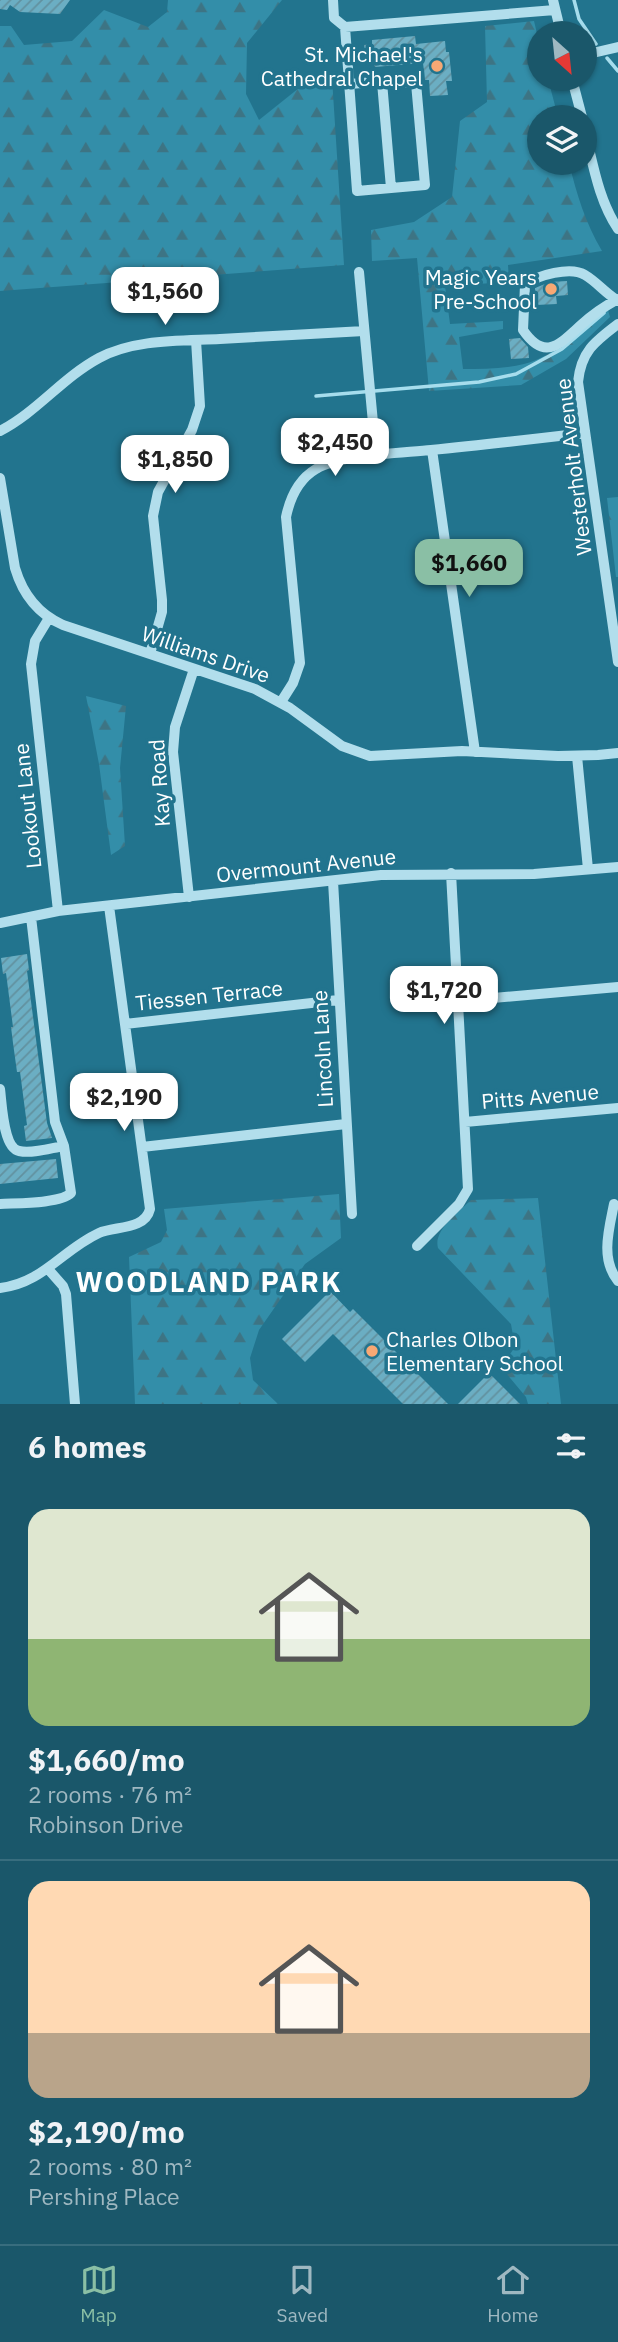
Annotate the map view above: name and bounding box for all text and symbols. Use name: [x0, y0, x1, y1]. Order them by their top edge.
north arrow: [527, 21, 597, 91]
map controls: [527, 21, 597, 175]
place label: St. Michael's Cathedral Chapel: [261, 40, 423, 92]
marker: St. Michael's Cathedral Chapel: [429, 58, 445, 74]
button: layers: [527, 105, 597, 175]
place label: Magic Years Pre-School: [425, 263, 537, 315]
pin: $1,560: [108, 268, 222, 327]
text: $1,560: [127, 275, 203, 305]
marker: Magic Years Pre-School: [543, 281, 559, 297]
street label: Westerholt Avenue: [548, 377, 598, 557]
pin: $2,450: [278, 419, 392, 478]
text: $2,450: [297, 426, 373, 456]
pin: $1,850: [118, 435, 232, 495]
text: $1,850: [137, 443, 213, 473]
pin: $1,660: [412, 540, 526, 599]
text: $1,660: [431, 547, 507, 577]
street label: Williams Drive: [138, 619, 274, 689]
street label: Kay Road: [142, 738, 176, 828]
street label: Lookout Lane: [7, 742, 47, 870]
street label: Overmount Avenue: [215, 842, 397, 888]
pin: $1,720: [387, 967, 501, 1026]
street label: Tiessen Terrace: [134, 973, 284, 1017]
text: $1,720: [406, 974, 482, 1004]
street label: Lincoln Lane: [305, 990, 339, 1108]
pin: $2,190: [67, 1074, 181, 1133]
street label: Pitts Avenue: [480, 1077, 600, 1115]
text: $2,190: [86, 1081, 162, 1111]
district label: WOODLAND PARK: [76, 1263, 342, 1300]
place label: Charles Olbon Elementary School: [386, 1325, 563, 1377]
marker: Charles Olbon Elementary School: [364, 1343, 380, 1359]
text: 6 homes: [28, 1427, 147, 1466]
icon: filters: [552, 1427, 590, 1465]
icon: home: [246, 1554, 372, 1680]
text: $1,660/mo: [28, 1740, 185, 1779]
text: 2 rooms · 76 m²: [28, 1779, 192, 1809]
text: Robinson Drive: [28, 1809, 183, 1839]
icon: home: [246, 1926, 372, 2052]
text: $2,190/mo: [28, 2112, 185, 2151]
text: 2 rooms · 80 m²: [28, 2151, 192, 2181]
text: Pershing Place: [28, 2181, 180, 2211]
tab: Map: [80, 2261, 118, 2327]
tab: Saved: [277, 2261, 328, 2327]
tab: Home: [487, 2261, 538, 2327]

